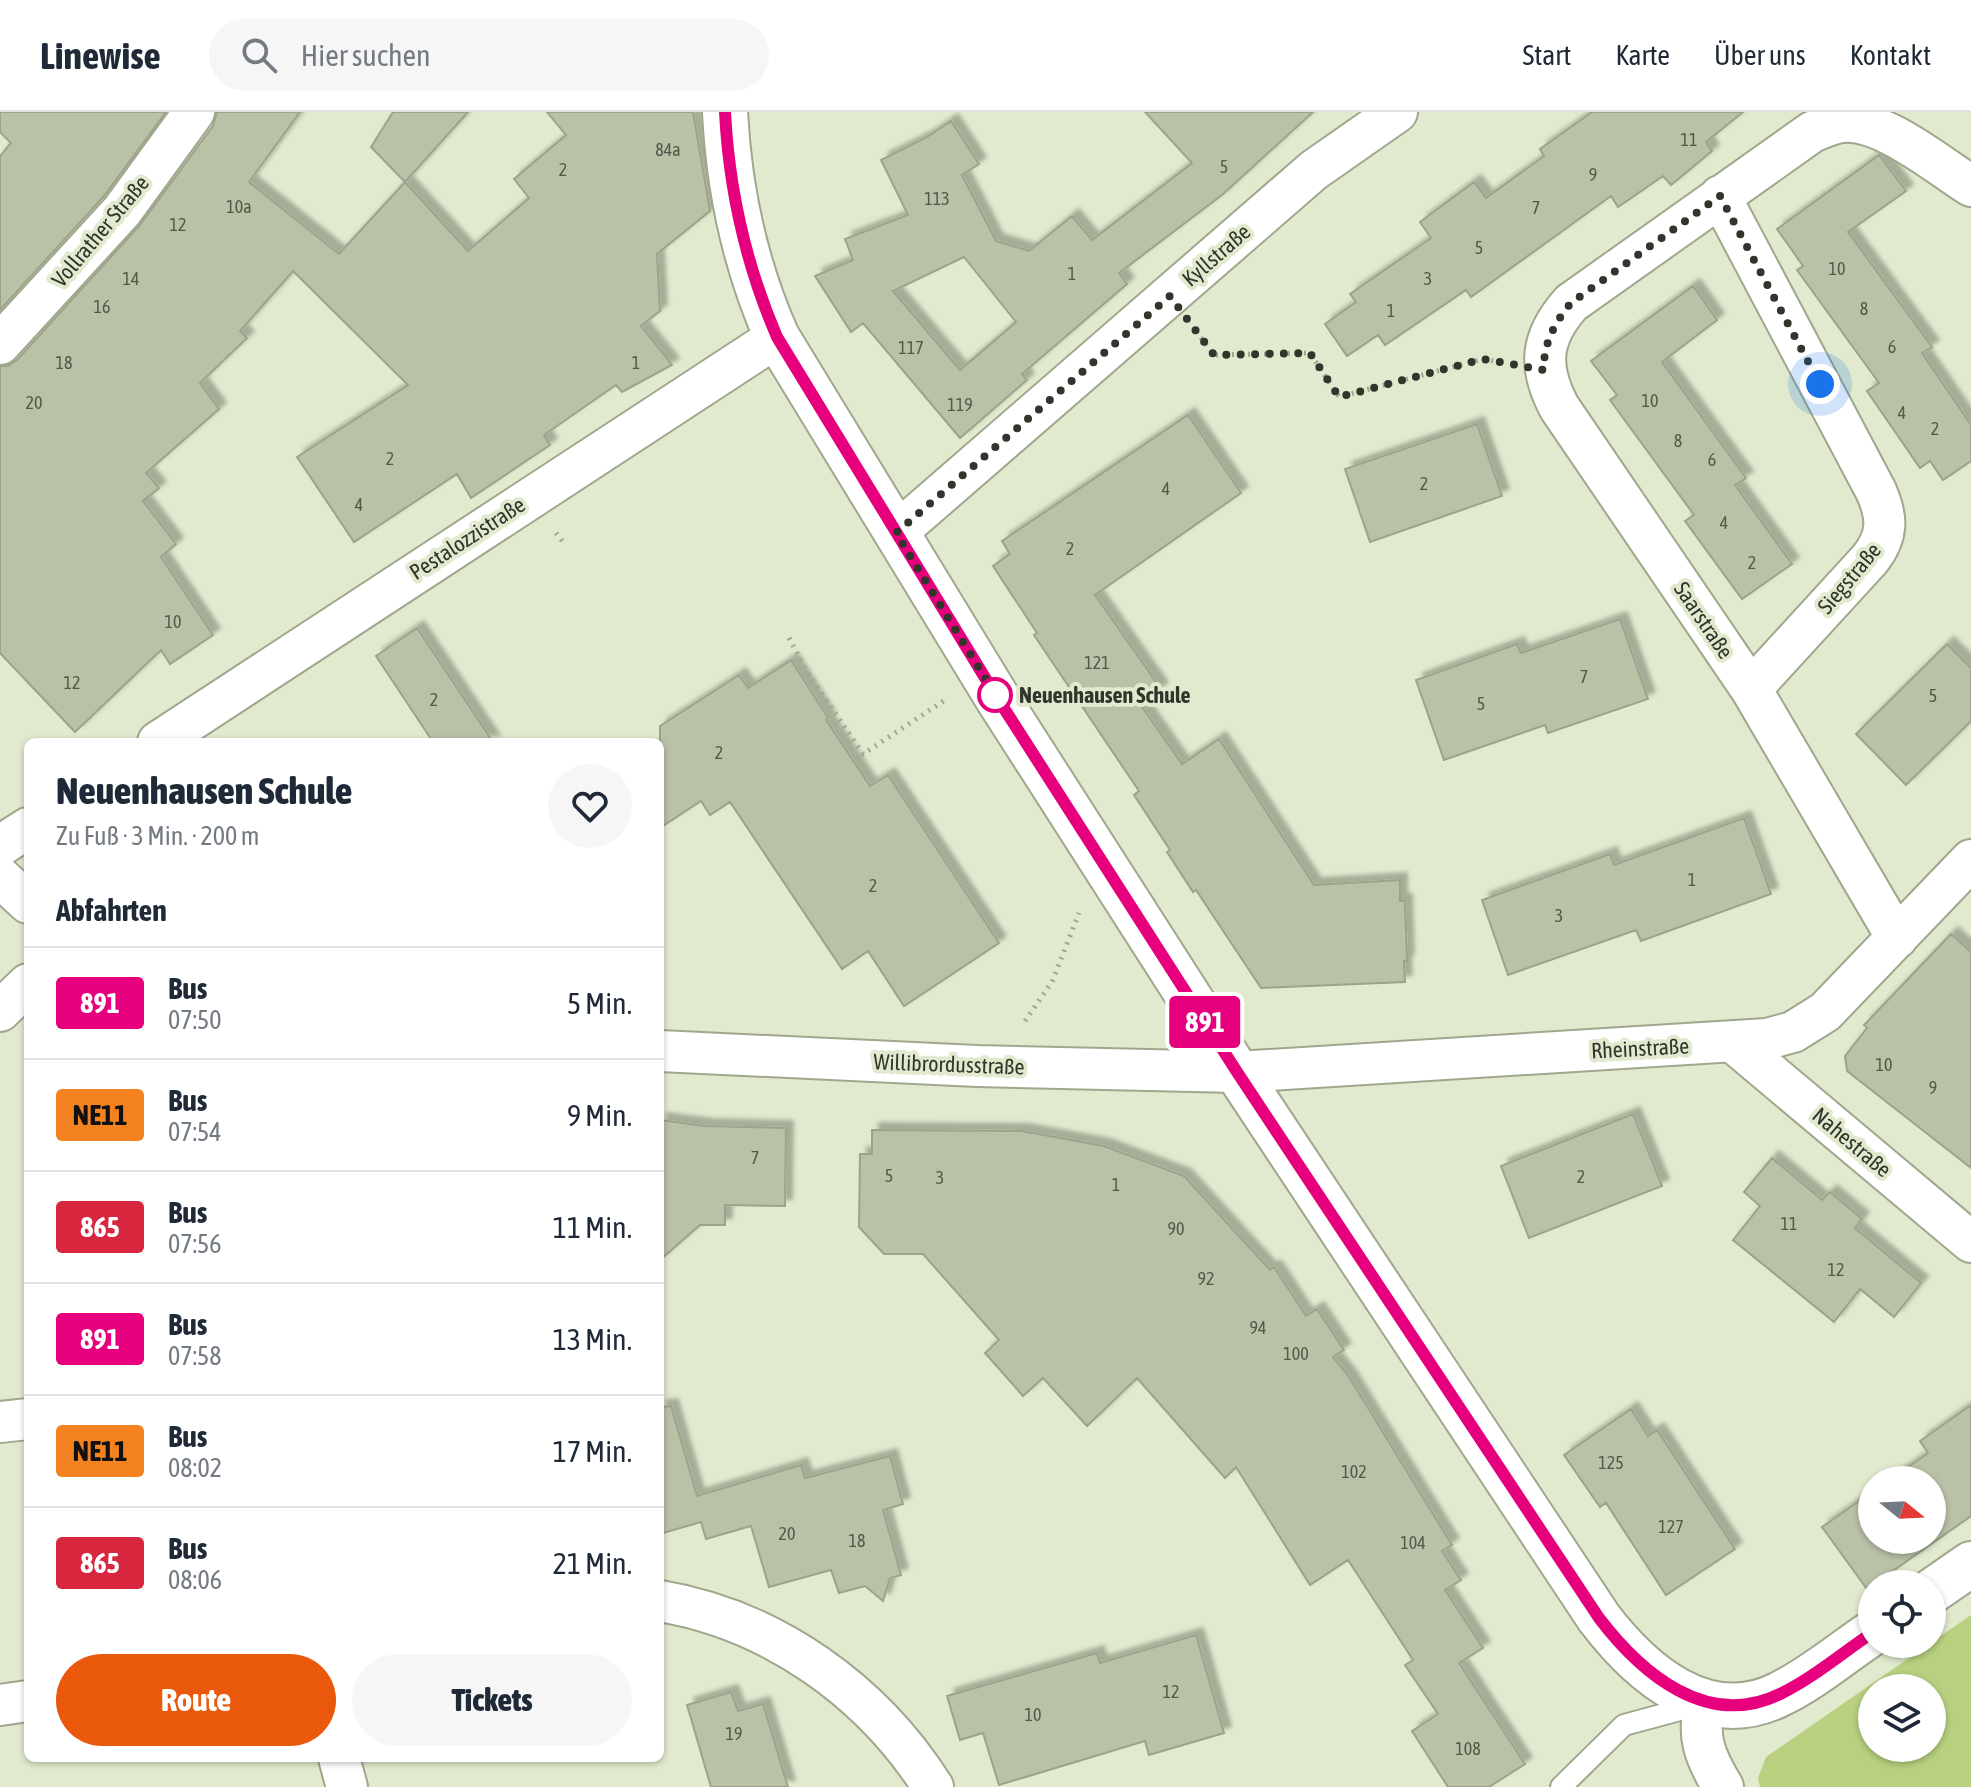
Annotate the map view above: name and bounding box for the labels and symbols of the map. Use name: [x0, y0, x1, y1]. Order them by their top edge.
house number: 11: [1681, 129, 1697, 150]
house number: 84a: [655, 139, 681, 160]
house number: 5: [1220, 156, 1228, 177]
house number: 2: [559, 159, 567, 180]
house number: 9: [1589, 164, 1597, 185]
street label: Vollrather Straße: [46, 170, 154, 292]
house number: 113: [924, 188, 950, 209]
house number: 10a: [226, 196, 252, 217]
house number: 7: [1532, 197, 1540, 218]
house number: 12: [170, 214, 186, 235]
street label: Kyllstraße: [1177, 218, 1255, 292]
house number: 5: [1475, 237, 1483, 258]
house number: 10: [1829, 258, 1845, 279]
house number: 1: [1068, 263, 1076, 284]
house number: 14: [123, 268, 139, 289]
house number: 3: [1424, 268, 1432, 289]
house number: 16: [94, 296, 110, 317]
house number: 8: [1860, 298, 1868, 319]
house number: 1: [1387, 300, 1395, 321]
house number: 6: [1888, 336, 1896, 357]
house number: 117: [898, 337, 924, 358]
house number: 18: [56, 352, 72, 373]
house number: 1: [632, 352, 640, 373]
your location: [1800, 364, 1840, 404]
house number: 10: [1642, 390, 1658, 411]
house number: 20: [26, 392, 42, 413]
house number: 119: [947, 394, 973, 415]
house number: 4: [1898, 402, 1906, 423]
house number: 2: [1931, 418, 1939, 439]
house number: 8: [1674, 430, 1682, 451]
house number: 2: [386, 448, 394, 469]
house number: 6: [1708, 449, 1716, 470]
house number: 2: [1420, 473, 1428, 494]
house number: 4: [1162, 478, 1170, 499]
street label: Pestalozzistraße: [404, 491, 530, 585]
house number: 4: [355, 494, 363, 515]
house number: 4: [1720, 512, 1728, 533]
street label: Siegstraße: [1812, 537, 1886, 619]
house number: 2: [1066, 538, 1074, 559]
house number: 2: [1748, 552, 1756, 573]
street label: Saarstraße: [1669, 577, 1739, 663]
house number: 10: [165, 611, 181, 632]
house number: 121: [1084, 652, 1110, 673]
house number: 7: [1580, 666, 1588, 687]
house number: 12: [64, 672, 80, 693]
marker: Neuenhausen Schule: [978, 678, 1012, 712]
place label: Neuenhausen Schule: [1019, 682, 1191, 708]
house number: 5: [1929, 685, 1937, 706]
house number: 2: [430, 689, 438, 710]
house number: 5: [1477, 693, 1485, 714]
house number: 2: [715, 742, 723, 763]
house number: 1: [1688, 869, 1696, 890]
house number: 2: [869, 875, 877, 896]
house number: 3: [1555, 905, 1563, 926]
line badge: 891: [1159, 996, 1251, 1048]
street label: Rheinstraße: [1590, 1032, 1690, 1064]
street label: Willibrordusstraße: [873, 1048, 1025, 1080]
house number: 10: [1876, 1054, 1892, 1075]
house number: 9: [1929, 1077, 1937, 1098]
street label: Nahestraße: [1807, 1102, 1897, 1182]
house number: 7: [751, 1147, 759, 1168]
house number: 5: [885, 1165, 893, 1186]
house number: 2: [1577, 1166, 1585, 1187]
house number: 3: [936, 1167, 944, 1188]
house number: 1: [1112, 1174, 1120, 1195]
house number: 11: [1781, 1213, 1797, 1234]
house number: 90: [1168, 1218, 1184, 1239]
house number: 12: [1828, 1259, 1844, 1280]
house number: 92: [1198, 1268, 1214, 1289]
house number: 94: [1250, 1317, 1266, 1338]
house number: 100: [1283, 1343, 1309, 1364]
house number: 125: [1598, 1452, 1624, 1473]
house number: 102: [1341, 1461, 1367, 1482]
north arrow: [1858, 1466, 1946, 1554]
house number: 127: [1658, 1516, 1684, 1537]
house number: 20: [779, 1523, 795, 1544]
house number: 18: [849, 1530, 865, 1551]
house number: 104: [1400, 1532, 1426, 1553]
house number: 12: [1163, 1681, 1179, 1702]
house number: 10: [1025, 1704, 1041, 1725]
house number: 19: [726, 1723, 742, 1744]
house number: 108: [1455, 1738, 1481, 1759]

